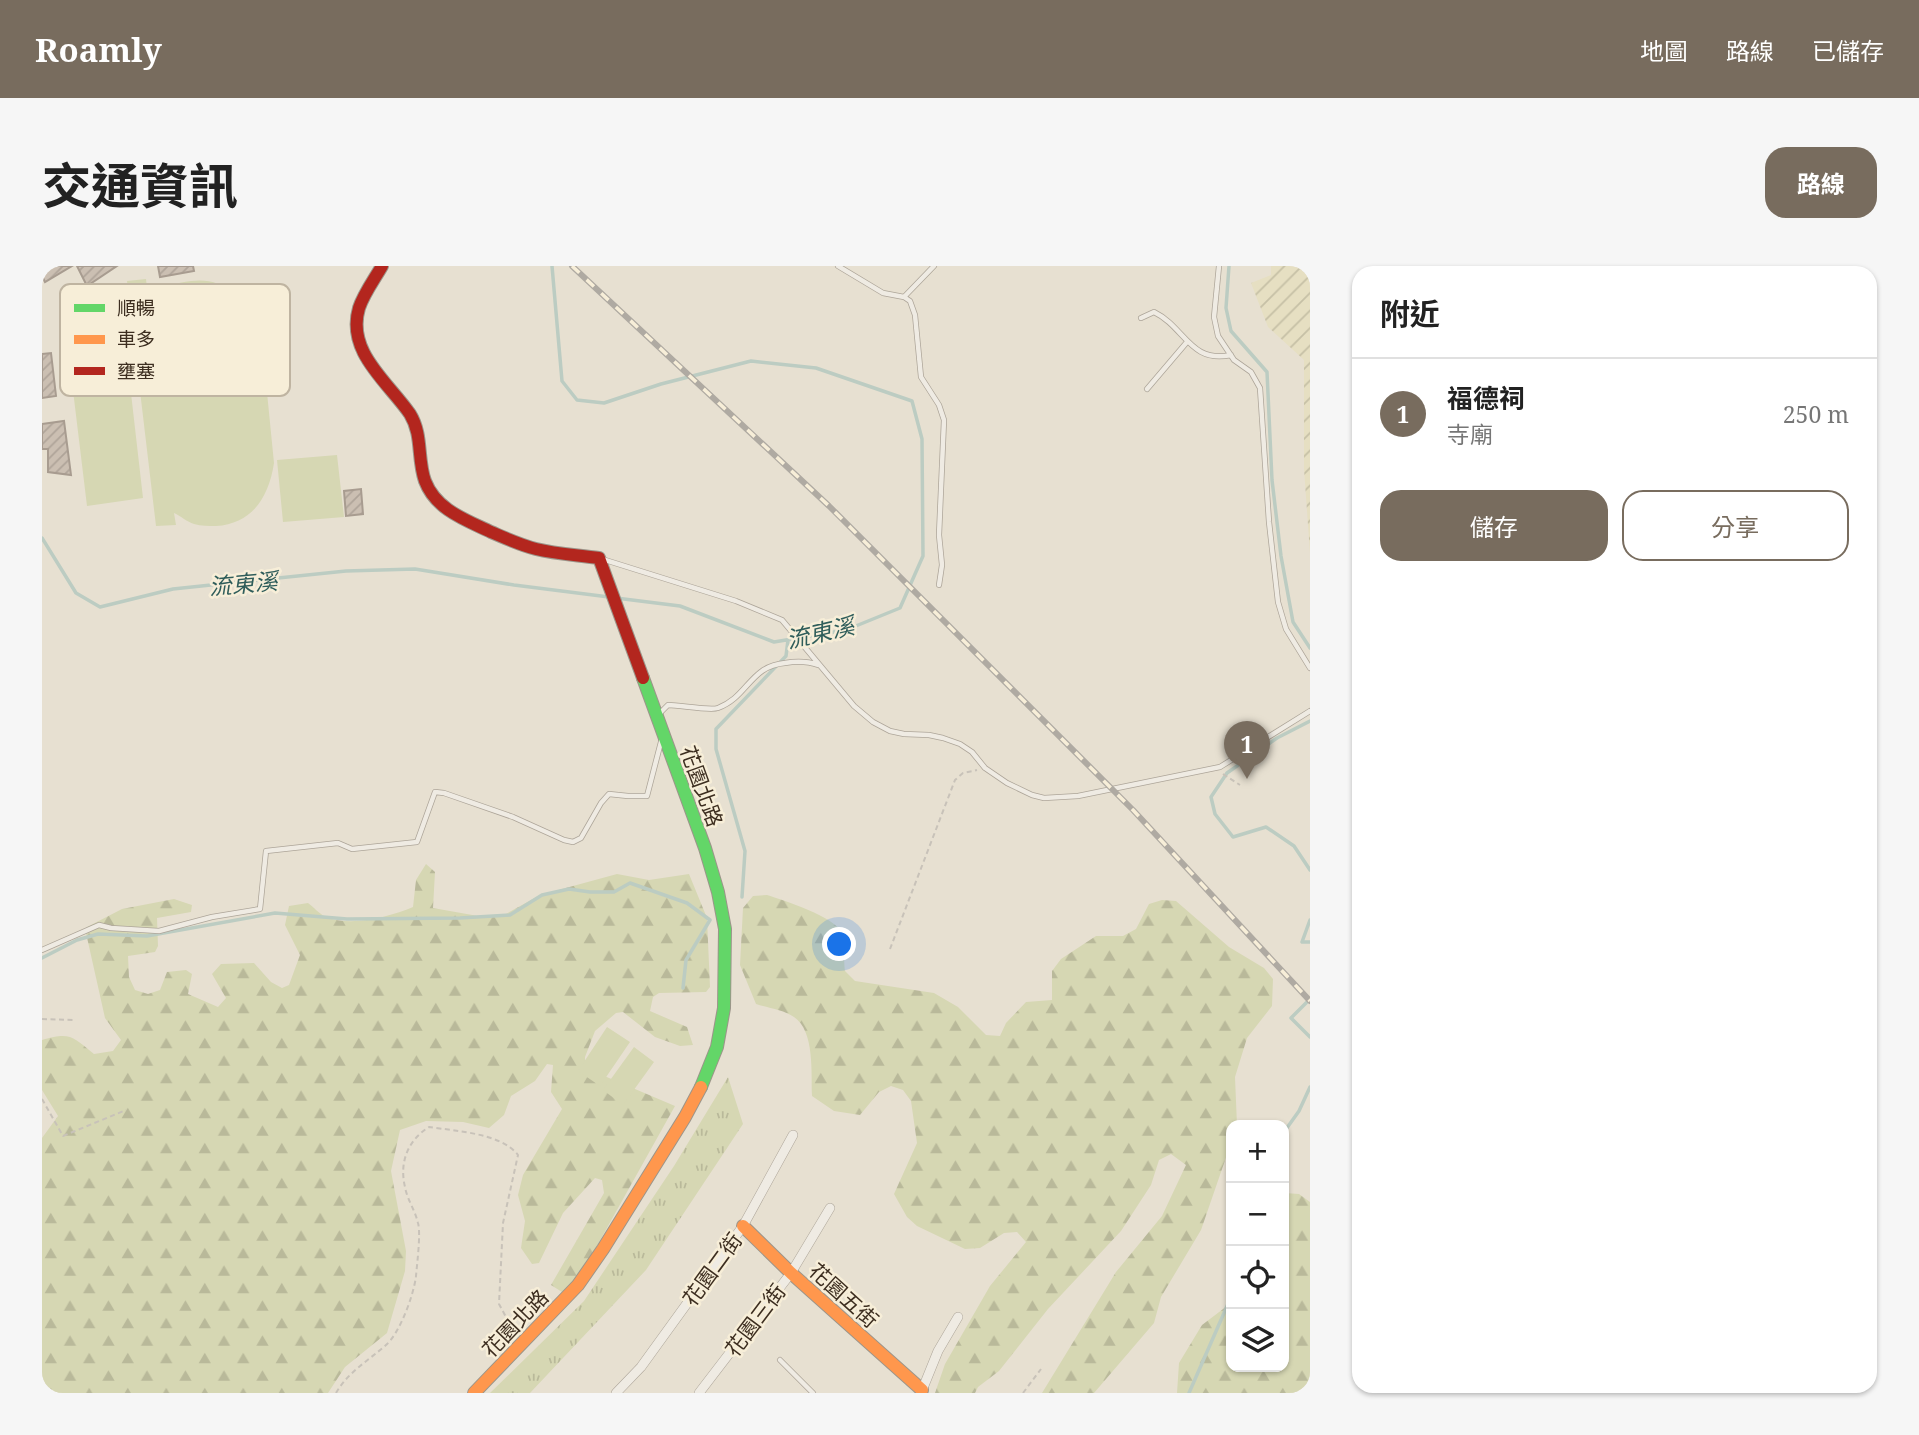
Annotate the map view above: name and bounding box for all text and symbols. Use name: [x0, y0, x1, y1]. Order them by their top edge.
text: Roamly: [35, 27, 162, 72]
text: 地圖: [1640, 34, 1688, 67]
text: 路線: [1726, 34, 1774, 67]
text: 已儲存: [1812, 34, 1884, 67]
button: 路線: [1765, 147, 1877, 218]
text: 交通資訊: [42, 152, 238, 218]
legend: [60, 284, 290, 396]
text: 附近: [1380, 293, 1440, 334]
text: 順暢: [117, 295, 155, 321]
text: 車多: [117, 326, 155, 352]
text: 壅塞: [117, 358, 155, 384]
text: 福德祠: [1447, 380, 1525, 416]
text: 1: [1397, 398, 1410, 430]
text: 250 m: [1783, 398, 1849, 430]
text: 寺廟: [1447, 418, 1493, 450]
button: 儲存: [1380, 490, 1608, 561]
button: 分享: [1622, 490, 1849, 561]
water label: 流東溪: [207, 564, 282, 602]
water label: 流東溪: [783, 608, 860, 655]
pin: 1: [1224, 721, 1270, 779]
street label: 花園北路: [674, 742, 730, 830]
your location: [822, 927, 856, 961]
map controls: [1226, 1120, 1289, 1372]
button: +: [1226, 1120, 1289, 1183]
button: −: [1226, 1183, 1289, 1246]
street label: 花園二街: [676, 1227, 748, 1311]
button: locate: [1226, 1246, 1289, 1309]
street label: 花園五街: [803, 1256, 885, 1334]
street label: 花園三街: [719, 1278, 791, 1362]
street label: 花園北路: [476, 1283, 554, 1363]
button: layers: [1226, 1309, 1289, 1372]

